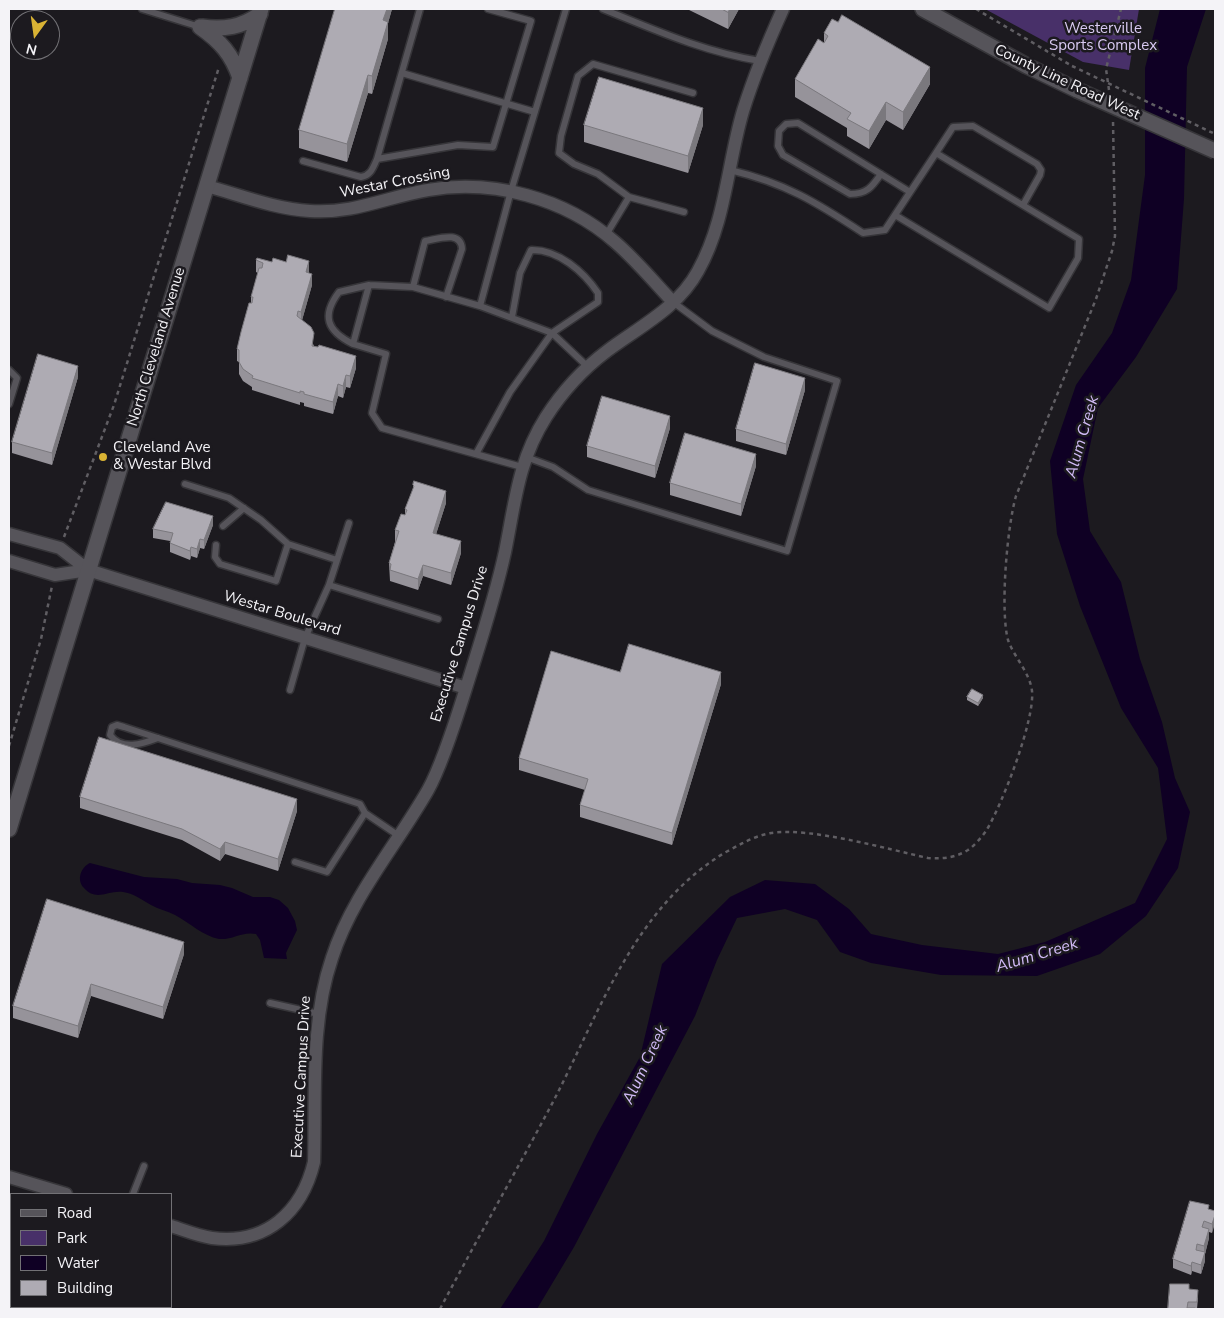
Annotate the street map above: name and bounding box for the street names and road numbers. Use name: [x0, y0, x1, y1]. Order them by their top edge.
street label: County Line Road West: [991, 41, 1143, 125]
street label: Westar Crossing: [338, 163, 452, 203]
street label: North Cleveland Avenue: [124, 265, 190, 429]
street label: Executive Campus Drive: [428, 564, 492, 724]
street label: Westar Boulevard: [221, 588, 343, 640]
street label: Executive Campus Drive: [289, 995, 315, 1159]

